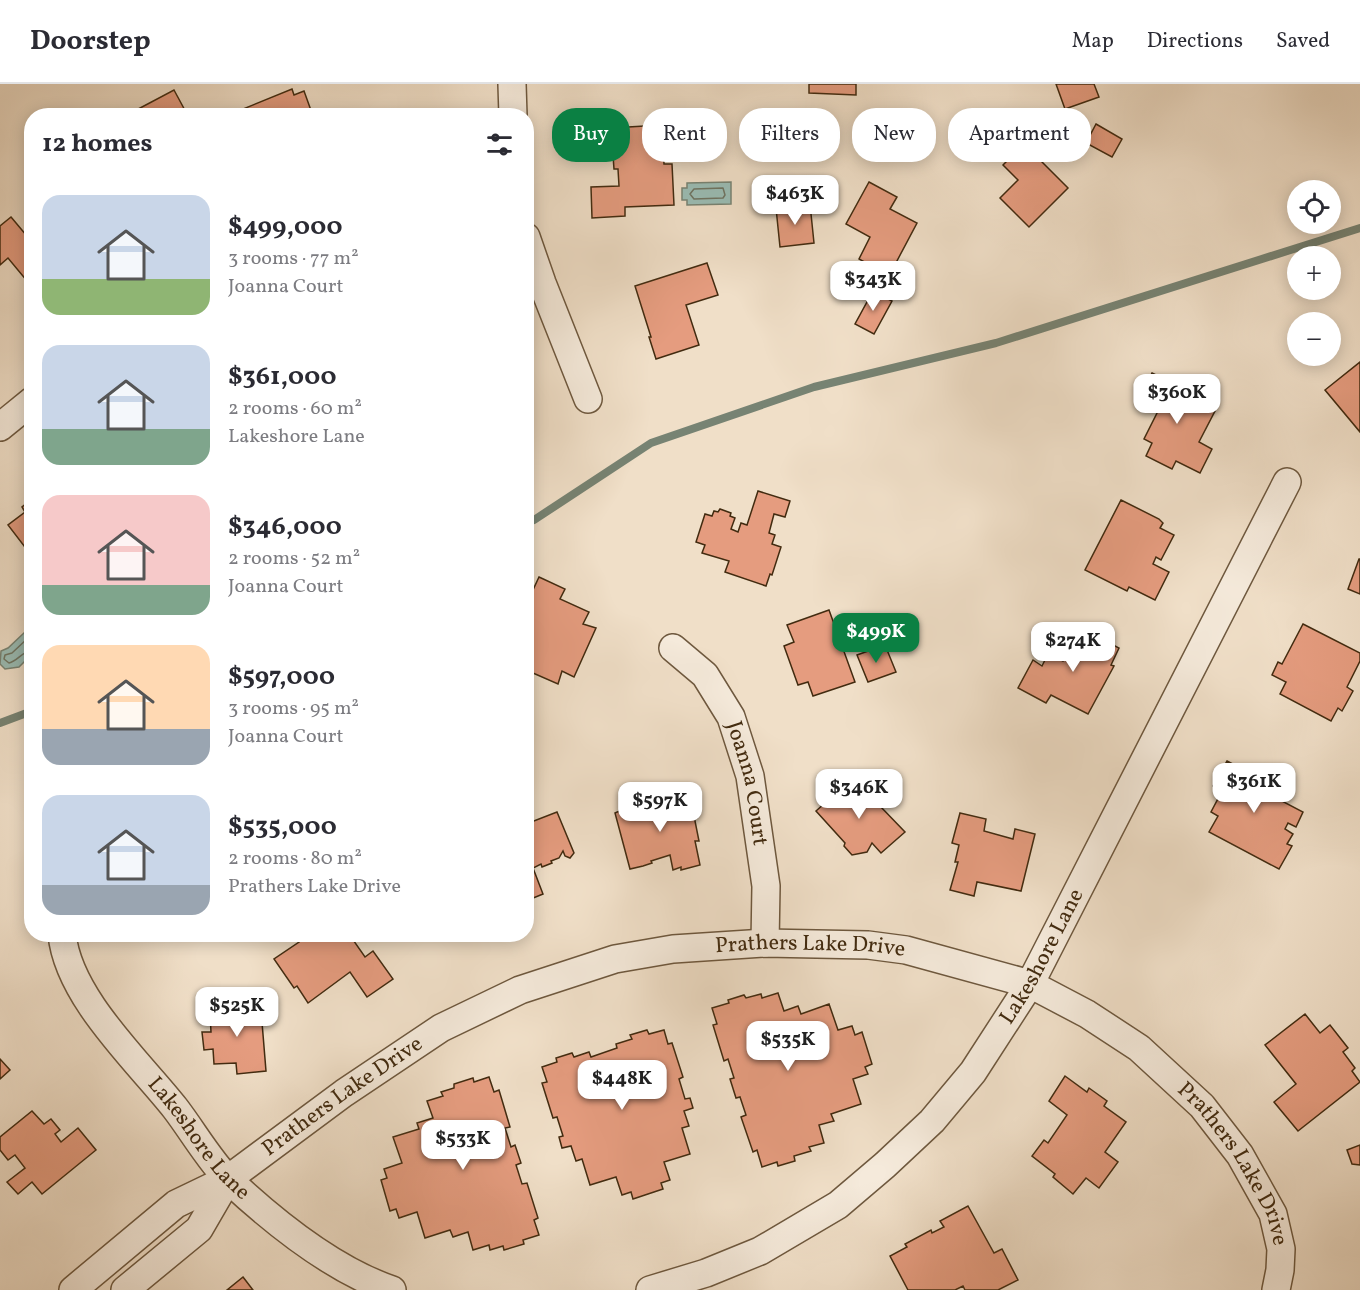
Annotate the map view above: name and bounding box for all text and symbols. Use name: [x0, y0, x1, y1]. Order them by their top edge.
text: Doorstep: [30, 22, 151, 61]
text: Map: [1072, 27, 1114, 56]
text: Directions: [1147, 27, 1243, 56]
text: Saved: [1276, 27, 1330, 56]
chip: Buy: [552, 108, 630, 162]
chip: Rent: [642, 108, 727, 162]
chip: Filters: [739, 108, 840, 162]
chip: New: [852, 108, 936, 162]
chip: Apartment: [948, 108, 1091, 162]
text: 12 homes: [42, 126, 153, 162]
icon: filters: [483, 128, 516, 161]
pin: $463K: [753, 175, 837, 226]
text: $463K: [766, 180, 824, 208]
map controls: [1287, 180, 1341, 366]
button: locate: [1287, 180, 1341, 234]
text: $499,000: [228, 209, 343, 245]
icon: home: [90, 219, 162, 291]
text: 3 rooms · 77 m²: [228, 245, 359, 273]
button: +: [1287, 246, 1341, 300]
pin: $343K: [831, 261, 915, 312]
text: $343K: [844, 266, 902, 294]
text: Joanna Court: [228, 273, 343, 301]
button: −: [1287, 312, 1341, 366]
text: $361,000: [228, 359, 337, 395]
icon: home: [90, 369, 162, 441]
pin: $360K: [1135, 374, 1219, 425]
text: $360K: [1147, 379, 1207, 407]
text: 2 rooms · 60 m²: [228, 395, 362, 423]
text: Lakeshore Lane: [228, 423, 365, 451]
text: $346,000: [228, 509, 342, 545]
icon: home: [90, 519, 162, 591]
text: 2 rooms · 52 m²: [228, 545, 360, 573]
text: Joanna Court: [228, 573, 343, 601]
pin: $499K: [834, 613, 918, 664]
text: $499K: [846, 618, 906, 646]
pin: $274K: [1031, 622, 1115, 673]
text: $274K: [1045, 627, 1101, 655]
text: $597,000: [228, 659, 335, 695]
icon: home: [90, 669, 162, 741]
text: 3 rooms · 95 m²: [228, 695, 359, 723]
street label: Joanna Court: [718, 717, 775, 848]
text: Joanna Court: [228, 723, 343, 751]
pin: $361K: [1212, 763, 1296, 814]
text: $361K: [1227, 768, 1281, 796]
pin: $346K: [817, 769, 901, 820]
text: $346K: [830, 774, 888, 802]
pin: $597K: [618, 782, 702, 833]
text: $597K: [632, 787, 688, 815]
text: $535,000: [228, 809, 337, 845]
icon: home: [90, 819, 162, 891]
text: 2 rooms · 80 m²: [228, 845, 362, 873]
text: Prathers Lake Drive: [228, 873, 401, 901]
street label: Lakeshore Lane: [992, 883, 1092, 1031]
street label: Prathers Lake Drive: [714, 927, 907, 965]
pin: $525K: [195, 987, 279, 1038]
text: $525K: [209, 992, 265, 1020]
pin: $535K: [746, 1021, 830, 1072]
text: $535K: [760, 1026, 816, 1054]
street label: Prathers Lake Drive: [256, 1029, 429, 1164]
pin: $448K: [580, 1060, 664, 1111]
text: $448K: [592, 1065, 652, 1093]
street label: Lakeshore Lane: [140, 1070, 257, 1208]
street label: Prathers Lake Drive: [1170, 1075, 1295, 1249]
pin: $533K: [421, 1120, 505, 1171]
text: $533K: [435, 1125, 491, 1153]

